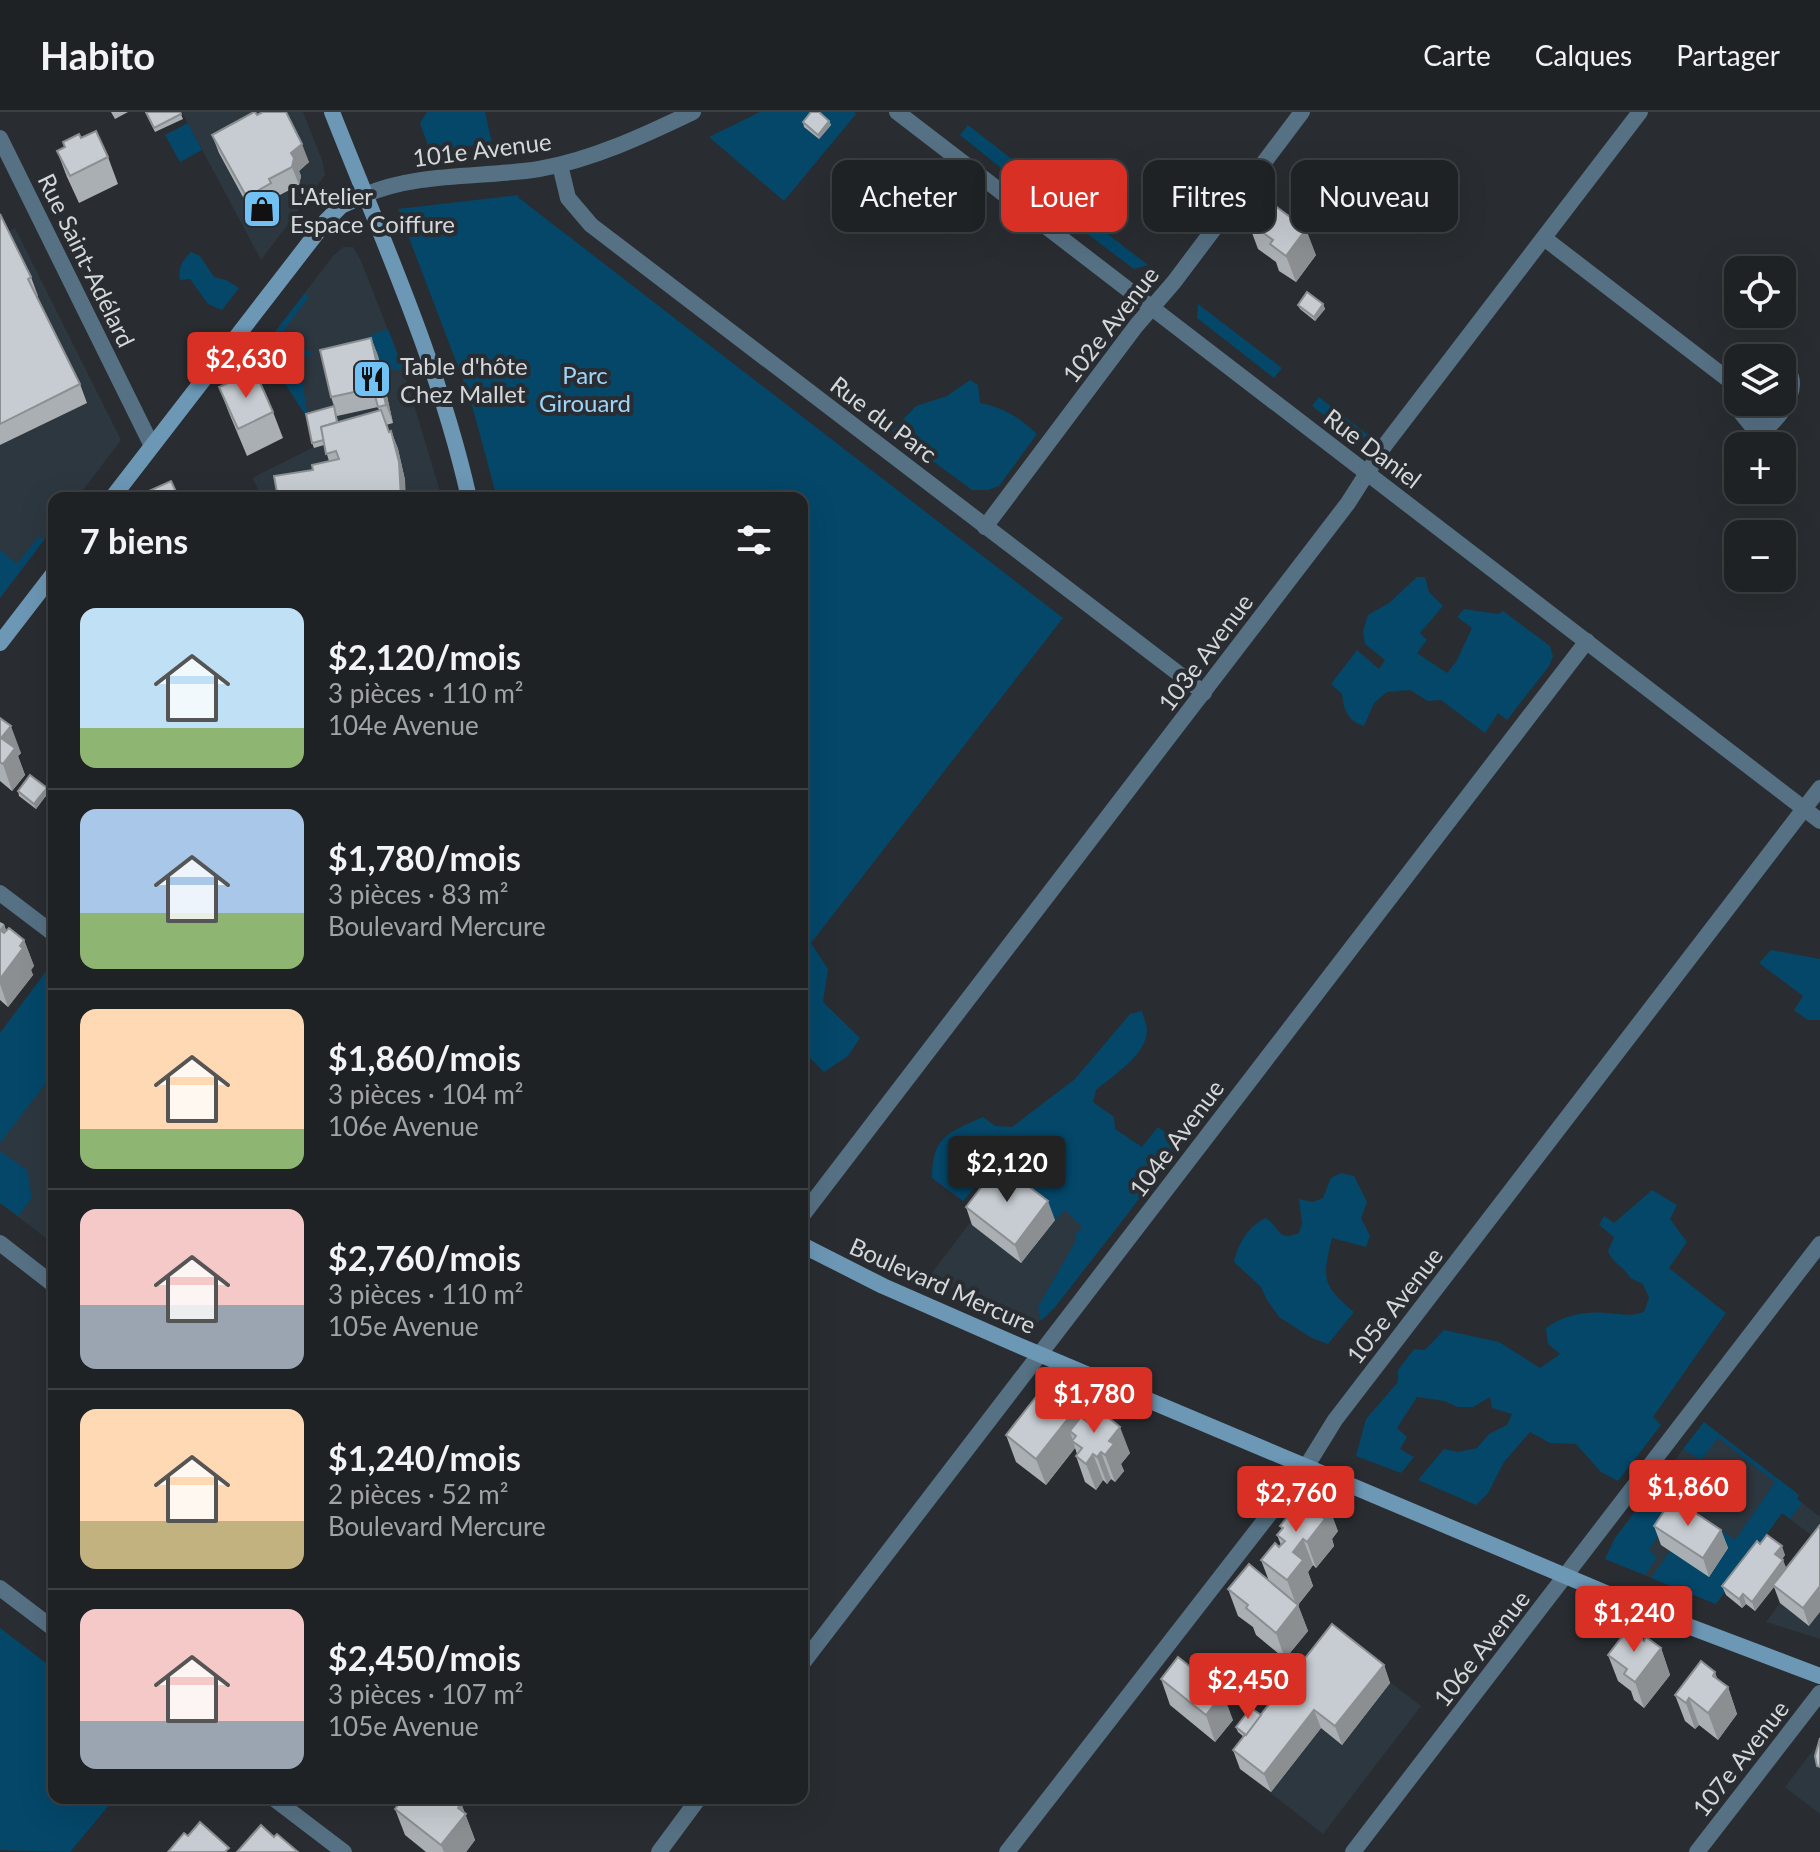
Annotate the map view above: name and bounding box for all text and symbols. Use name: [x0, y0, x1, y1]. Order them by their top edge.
text: Habito: [40, 32, 155, 78]
text: Carte: [1423, 38, 1491, 72]
text: Calques: [1535, 38, 1632, 72]
text: Partager: [1676, 38, 1780, 72]
street label: 101e Avenue: [411, 126, 553, 172]
chip: Acheter: [832, 160, 985, 232]
chip: Louer: [1001, 160, 1127, 232]
chip: Filtres: [1143, 160, 1275, 232]
chip: Nouveau: [1291, 160, 1458, 232]
street label: Rue Saint-Adélard: [32, 169, 142, 351]
place label: L'Atelier Espace Coiffure: [290, 181, 455, 238]
shop icon: L'Atelier Espace Coiffure: [241, 188, 283, 230]
map controls: [1724, 256, 1796, 592]
button: locate: [1724, 256, 1796, 328]
street label: 102e Avenue: [1056, 260, 1164, 388]
pin: $2,630: [181, 332, 311, 400]
text: $2,630: [205, 342, 287, 374]
button: layers: [1724, 344, 1796, 416]
place label: Table d'hôte Chez Mallet: [400, 351, 528, 408]
restaurant icon: Table d'hôte Chez Mallet: [351, 358, 393, 400]
park label: Parc Girouard: [539, 360, 631, 417]
street label: Rue du Parc: [825, 370, 943, 468]
street label: Rue Daniel: [1319, 402, 1427, 494]
button: +: [1724, 432, 1796, 504]
icon: filters: [732, 518, 776, 562]
text: 7 biens: [80, 520, 188, 561]
button: −: [1724, 520, 1796, 592]
street label: 103e Avenue: [1152, 588, 1258, 716]
text: $2,120/mois: [328, 636, 521, 677]
icon: home: [144, 640, 240, 736]
text: 3 pièces · 110 m²: [328, 677, 523, 709]
text: 104e Avenue: [328, 709, 479, 741]
text: $1,780/mois: [328, 837, 521, 878]
icon: home: [144, 841, 240, 937]
text: 3 pièces · 83 m²: [328, 878, 508, 910]
text: Boulevard Mercure: [328, 910, 546, 942]
text: $1,860/mois: [328, 1037, 521, 1078]
icon: home: [144, 1041, 240, 1137]
street label: 104e Avenue: [1123, 1074, 1229, 1202]
text: 3 pièces · 104 m²: [328, 1078, 523, 1110]
text: 106e Avenue: [328, 1110, 479, 1142]
pin: $2,120: [942, 1136, 1072, 1204]
text: $2,120: [966, 1146, 1048, 1178]
street label: Boulevard Mercure: [845, 1231, 1041, 1339]
text: $2,760/mois: [328, 1237, 521, 1278]
icon: home: [144, 1241, 240, 1337]
street label: 105e Avenue: [1340, 1241, 1448, 1369]
text: 3 pièces · 110 m²: [328, 1278, 523, 1310]
text: 105e Avenue: [328, 1310, 479, 1342]
pin: $1,780: [1029, 1367, 1159, 1435]
text: $1,780: [1053, 1377, 1135, 1409]
text: $1,240/mois: [328, 1437, 521, 1478]
icon: home: [144, 1441, 240, 1537]
pin: $1,860: [1623, 1460, 1753, 1528]
pin: $2,760: [1231, 1466, 1361, 1534]
text: $1,860: [1647, 1470, 1729, 1502]
text: $2,760: [1255, 1476, 1337, 1508]
text: 2 pièces · 52 m²: [328, 1478, 508, 1510]
text: Boulevard Mercure: [328, 1510, 546, 1542]
street label: 106e Avenue: [1427, 1584, 1535, 1712]
pin: $1,240: [1569, 1586, 1699, 1654]
text: $1,240: [1593, 1596, 1675, 1628]
text: $2,450/mois: [328, 1637, 521, 1678]
icon: home: [144, 1641, 240, 1737]
pin: $2,450: [1183, 1653, 1313, 1721]
text: $2,450: [1207, 1663, 1289, 1695]
text: 3 pièces · 107 m²: [328, 1678, 523, 1710]
street label: 107e Avenue: [1686, 1694, 1794, 1822]
text: 105e Avenue: [328, 1710, 479, 1742]

